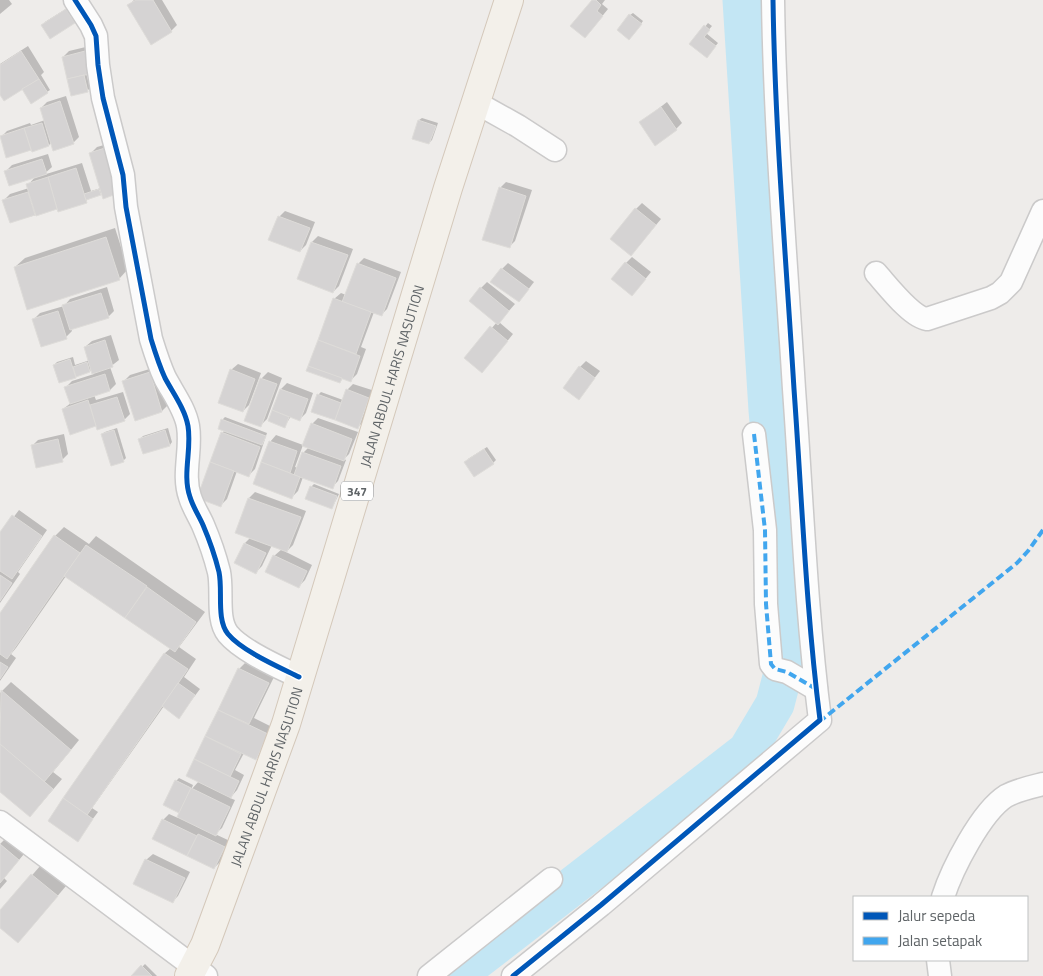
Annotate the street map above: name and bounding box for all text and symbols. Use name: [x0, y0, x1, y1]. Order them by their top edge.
street label: JALAN ABDUL HARIS NASUTION: [354, 282, 429, 469]
road number: 347: [341, 482, 373, 501]
street label: JALAN ABDUL HARIS NASUTION: [224, 684, 307, 869]
legend: [853, 896, 1028, 961]
text: Jalur sepeda: [898, 904, 976, 927]
text: Jalan setapak: [898, 929, 982, 952]

